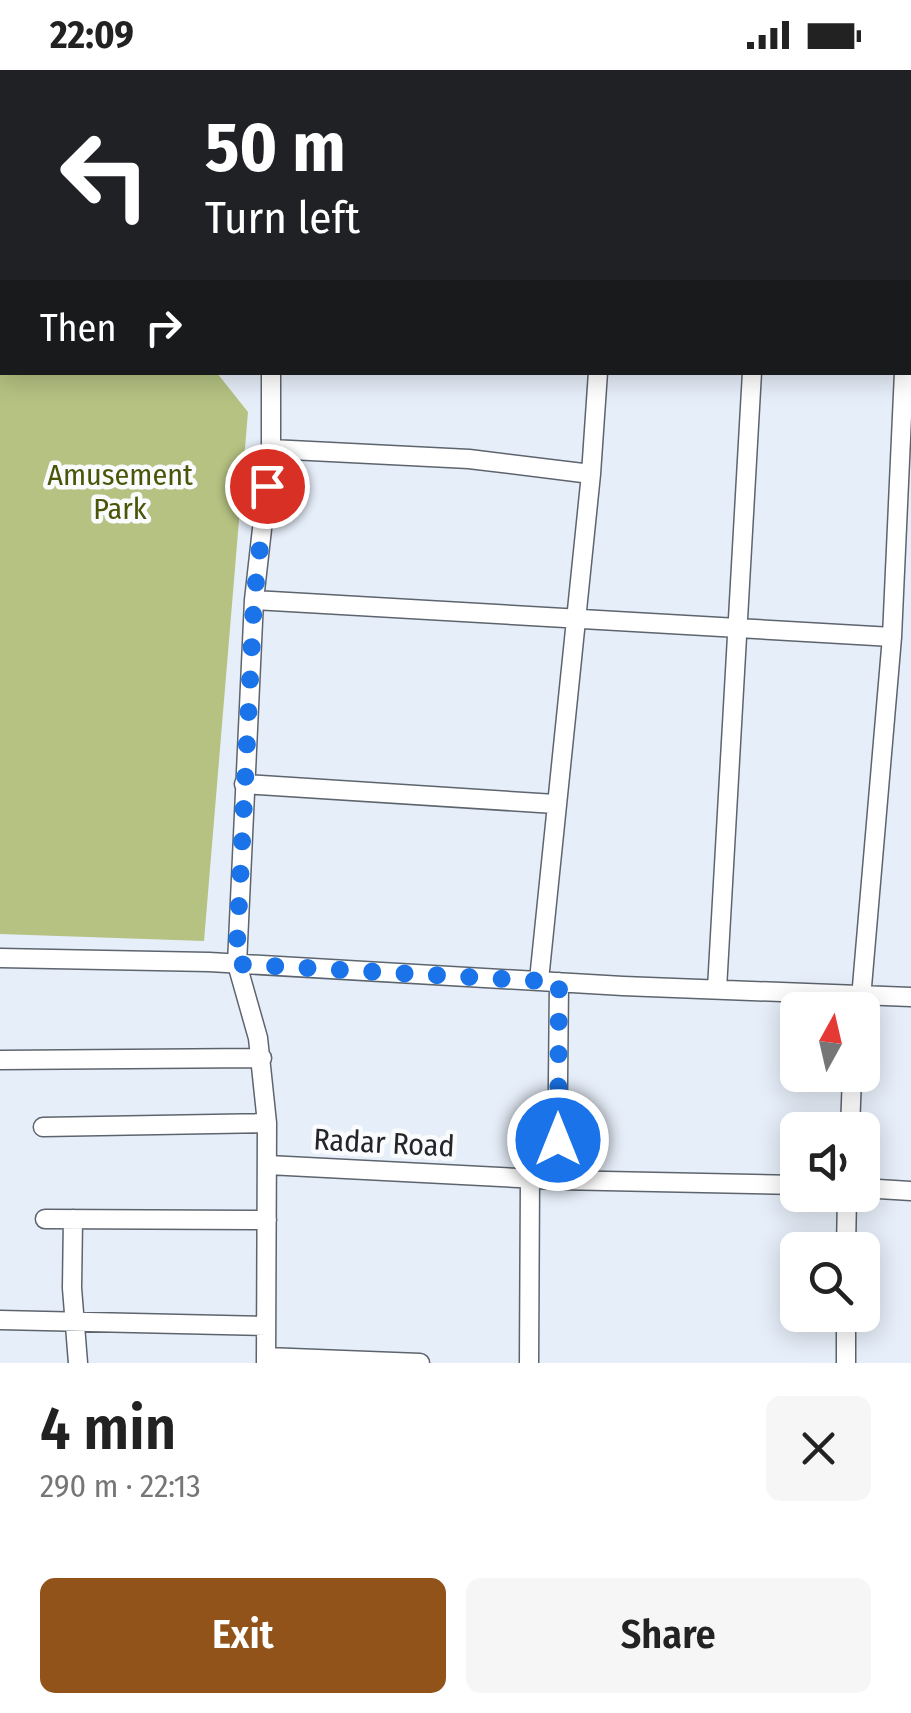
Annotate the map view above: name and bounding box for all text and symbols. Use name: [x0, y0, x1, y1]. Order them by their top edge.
text: 22:09: [50, 12, 134, 58]
text: 50 m: [205, 106, 346, 190]
icon: left: [40, 110, 170, 240]
text: Turn left: [205, 191, 360, 245]
icon: right: [136, 300, 191, 355]
text: Then: [40, 305, 116, 351]
pin: [225, 444, 310, 529]
park label: Amusement Park: [47, 457, 193, 527]
icon: arrive: [240, 459, 295, 514]
north arrow: [780, 992, 880, 1092]
map controls: [780, 992, 880, 1332]
position arrow: [506, 1088, 610, 1192]
button: sound: [780, 1112, 880, 1212]
street label: Radar Road: [313, 1121, 455, 1165]
button: search: [780, 1232, 880, 1332]
text: 4 min: [40, 1393, 176, 1465]
button: close: [766, 1396, 871, 1501]
text: 290 m · 22:13: [40, 1467, 201, 1505]
button: Exit: [40, 1578, 446, 1693]
button: Share: [466, 1578, 871, 1693]

